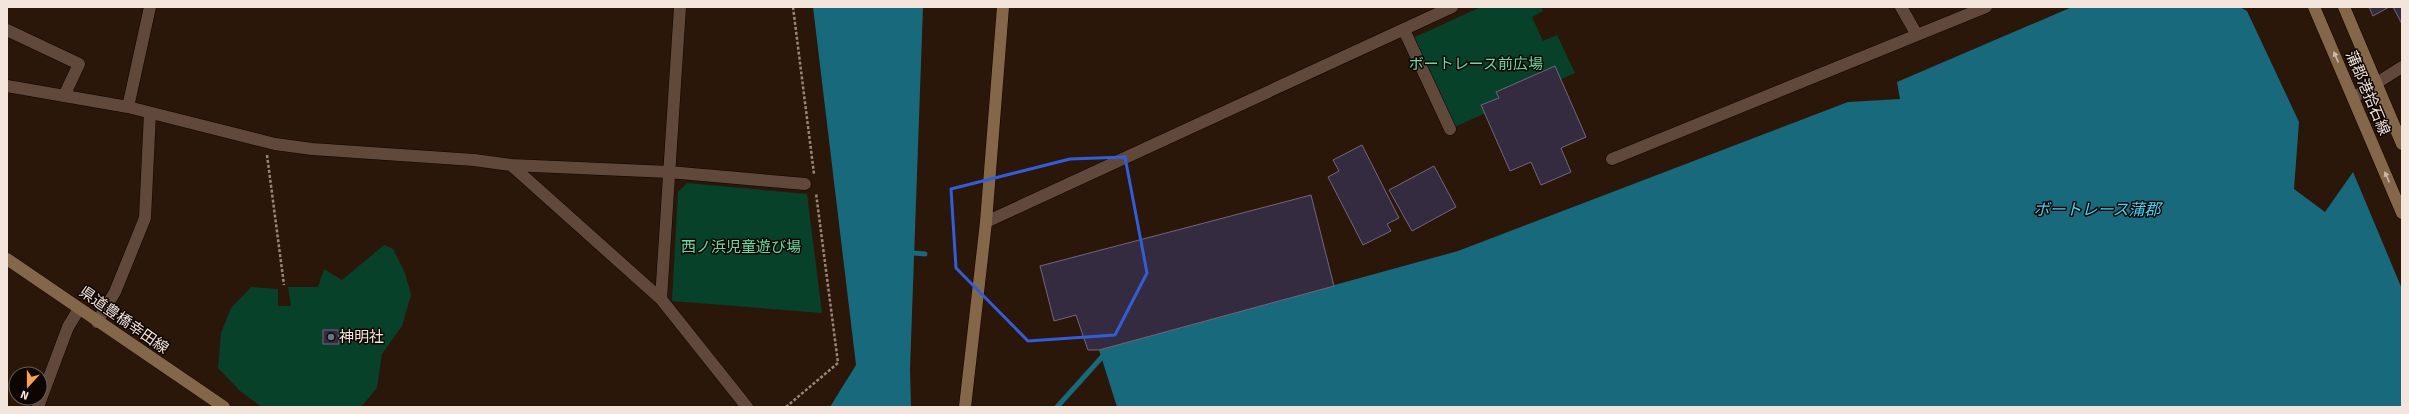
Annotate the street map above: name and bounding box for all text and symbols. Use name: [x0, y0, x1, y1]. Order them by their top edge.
street label: 蒲郡港拾石線: [2342, 48, 2394, 138]
one-way arrow: [2332, 51, 2338, 63]
park label: ボートレース前広場: [1409, 55, 1543, 73]
one-way arrow: [2383, 171, 2389, 183]
water label: ボートレース蒲郡: [2033, 200, 2164, 220]
park label: 西ノ浜児童遊び場: [681, 238, 801, 256]
street label: 県道豊橋幸田線: [76, 283, 172, 357]
place label: 神明社: [339, 328, 384, 346]
marker: 神明社: [326, 332, 336, 342]
north arrow: [8, 366, 48, 406]
text: N: [19, 387, 30, 402]

